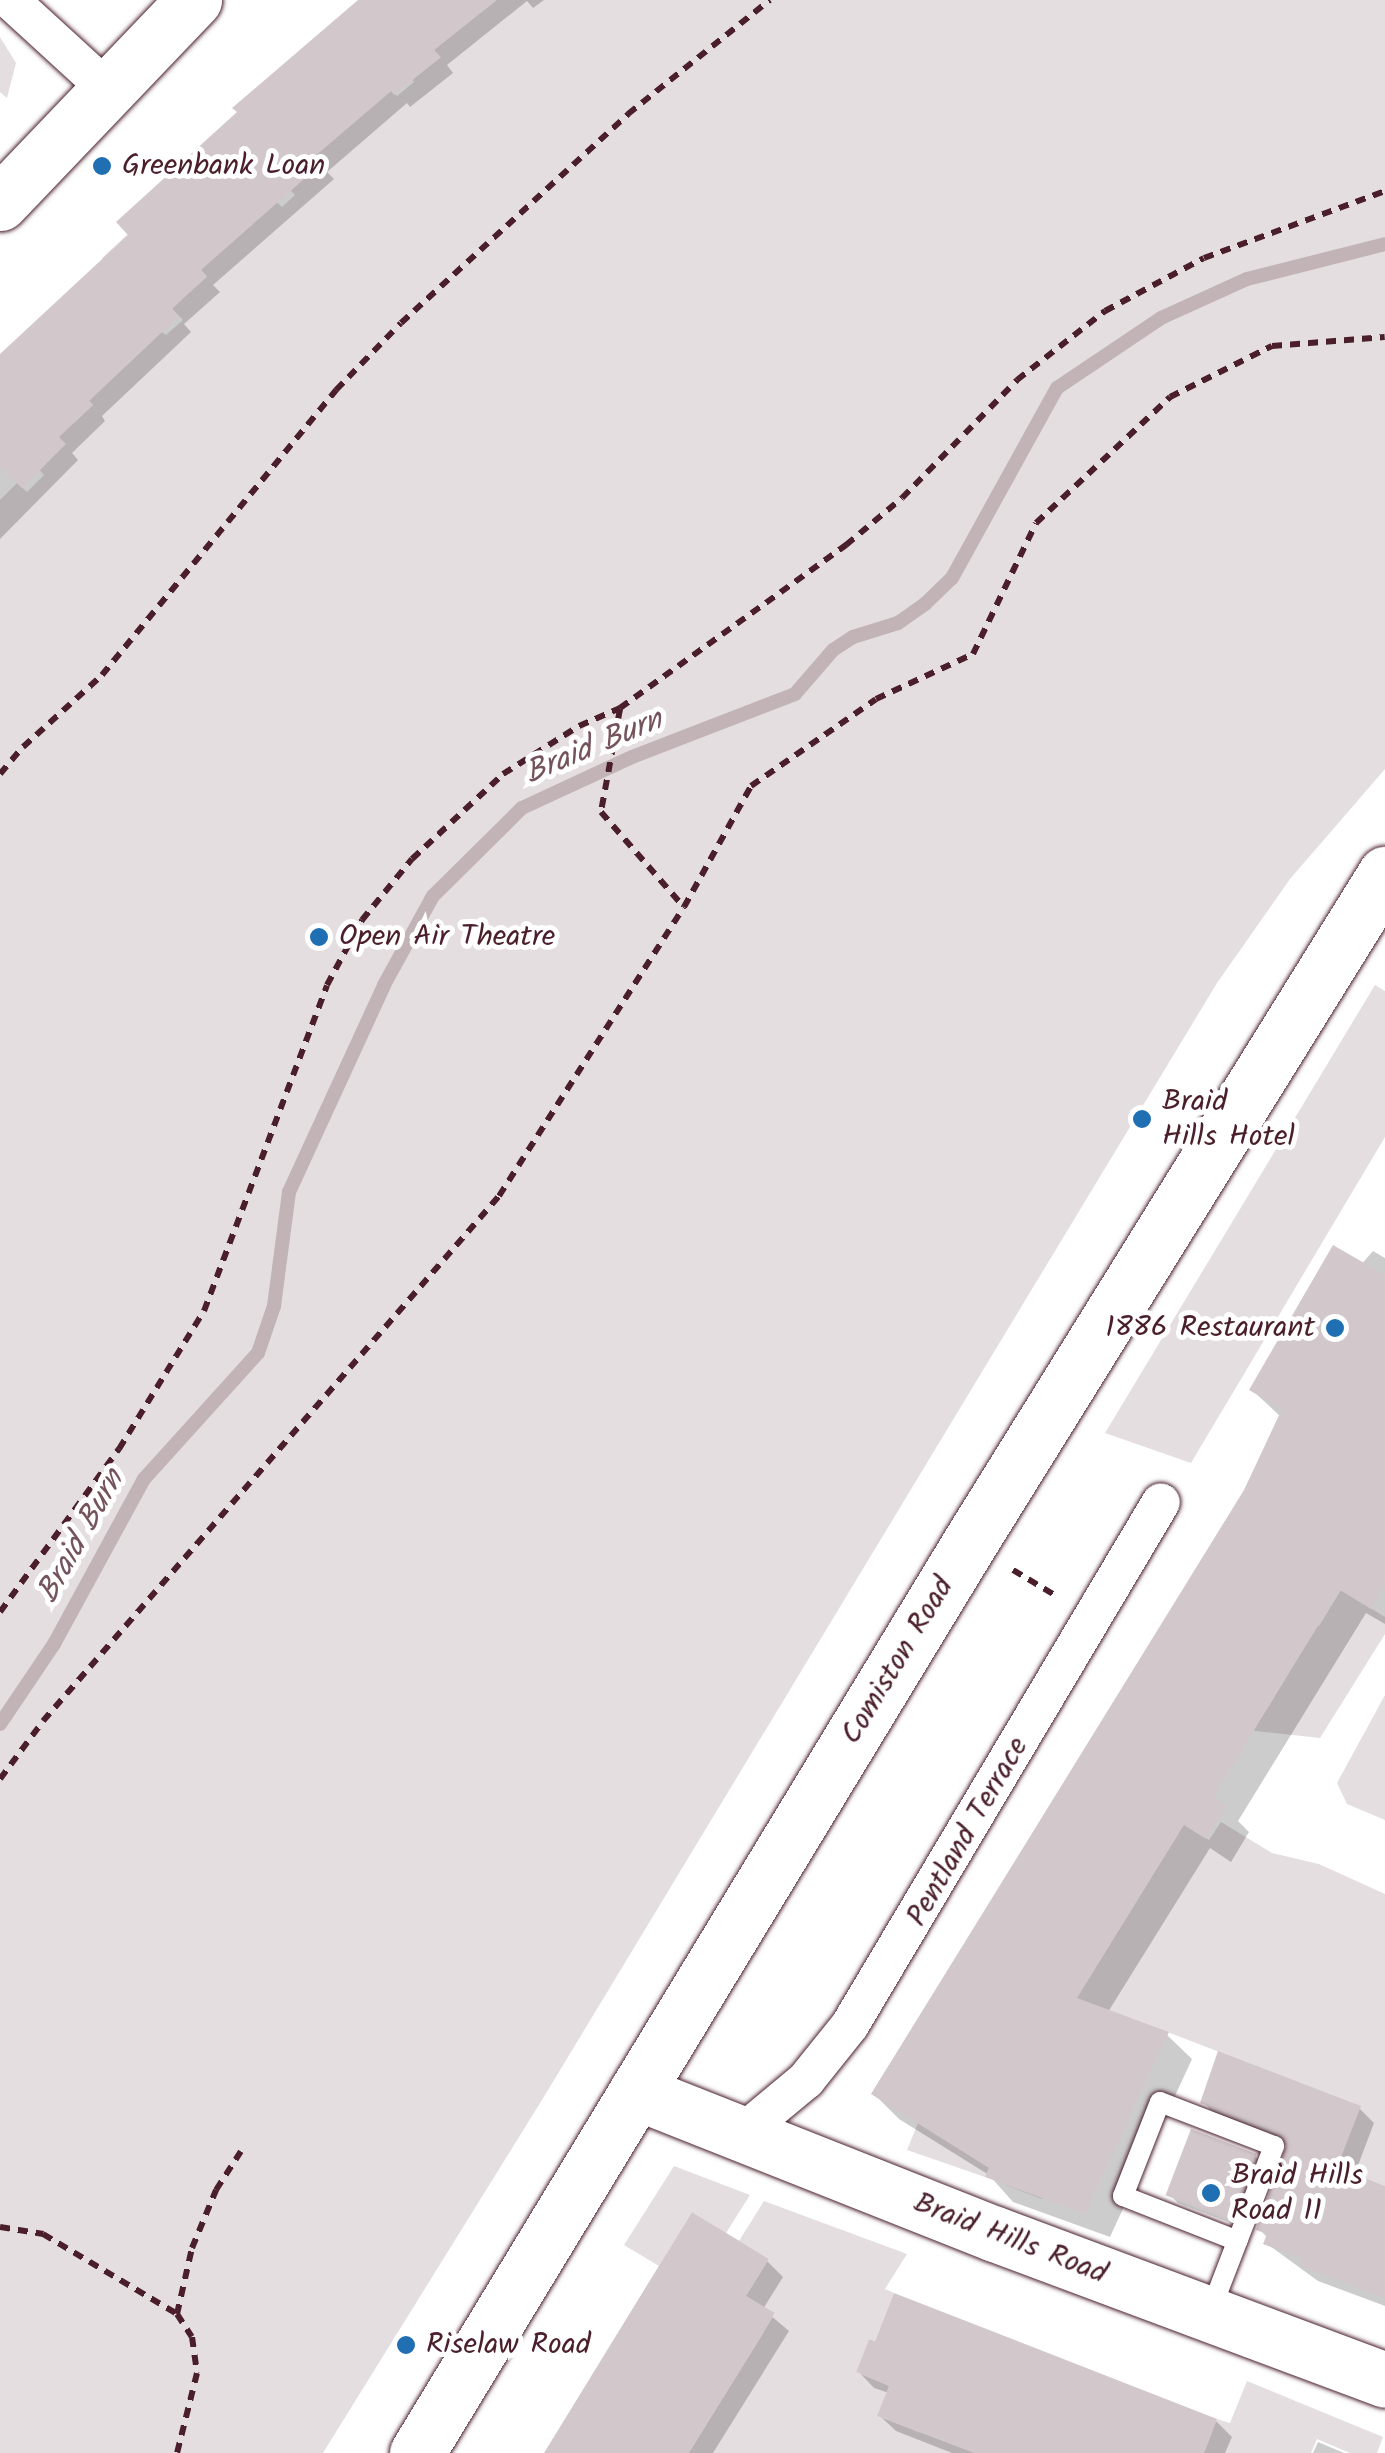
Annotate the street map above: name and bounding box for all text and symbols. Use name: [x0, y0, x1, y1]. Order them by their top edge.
place label: Greenbank Loan: [122, 148, 325, 184]
marker: Greenbank Loan: [91, 155, 113, 177]
water label: Braid Burn: [519, 702, 669, 794]
place label: Open Air Theatre: [339, 919, 555, 955]
marker: Open Air Theatre: [308, 926, 330, 948]
place label: Braid Hills Hotel: [1162, 1084, 1295, 1154]
marker: Braid Hills Hotel: [1131, 1108, 1153, 1130]
place label: 1886 Restaurant: [1105, 1310, 1315, 1346]
marker: 1886 Restaurant: [1324, 1317, 1346, 1339]
water label: Braid Burn: [30, 1464, 134, 1610]
street label: Comiston Road: [834, 1571, 962, 1751]
street label: Pentland Terrace: [899, 1731, 1037, 1933]
place label: Braid Hills Road 11: [1231, 2158, 1363, 2228]
marker: Braid Hills Road 11: [1200, 2182, 1222, 2204]
street label: Braid Hills Road: [908, 2186, 1112, 2292]
place label: Riselaw Road: [426, 2327, 591, 2363]
marker: Riselaw Road: [395, 2334, 417, 2356]

